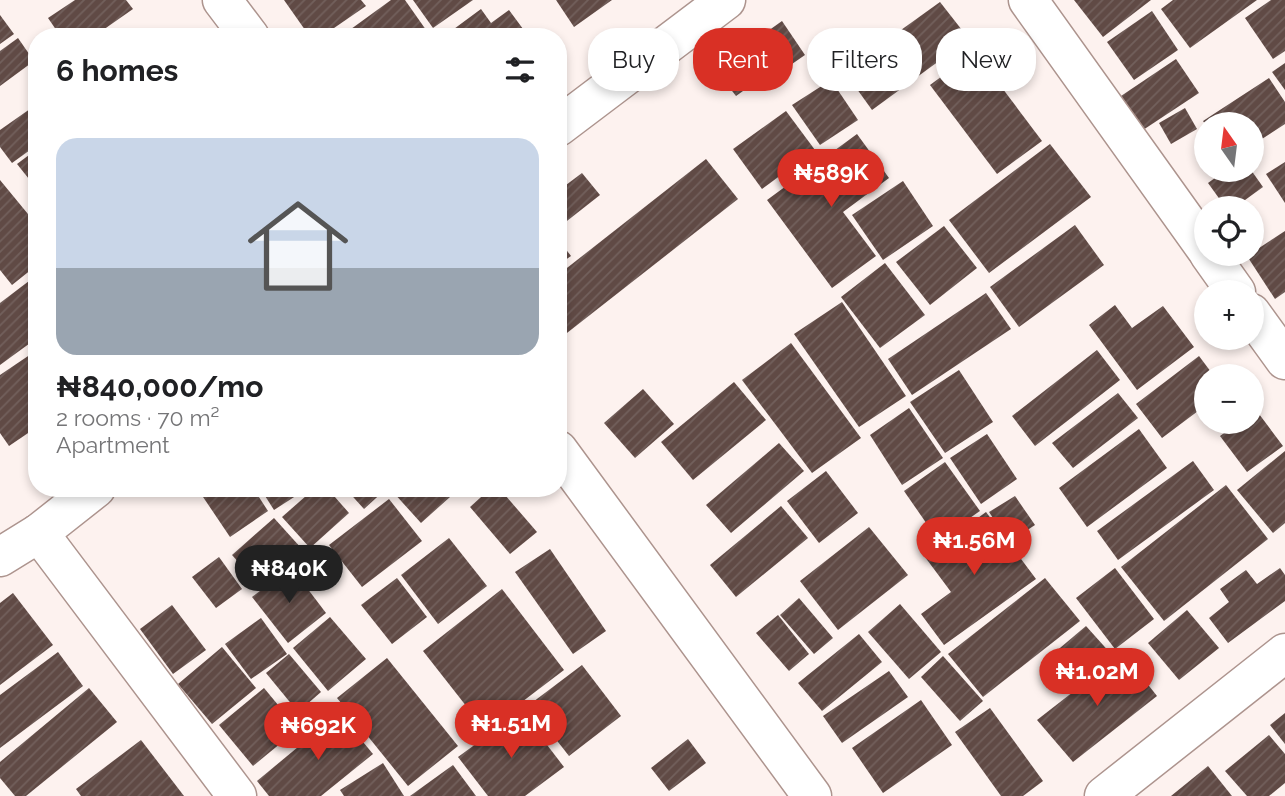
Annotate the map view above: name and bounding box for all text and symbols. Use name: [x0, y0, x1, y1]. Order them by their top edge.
chip: Buy: [588, 28, 679, 91]
chip: Rent: [693, 28, 793, 91]
chip: Filters: [807, 28, 922, 91]
chip: New: [936, 28, 1036, 91]
icon: filters: [501, 51, 539, 89]
text: 6 homes: [56, 53, 178, 88]
north arrow: [1194, 112, 1264, 182]
map controls: [1194, 112, 1264, 434]
pin: ₦589K: [782, 150, 880, 209]
text: ₦589K: [793, 158, 869, 185]
icon: home: [235, 183, 361, 309]
button: locate: [1194, 196, 1264, 266]
button: +: [1194, 280, 1264, 350]
button: −: [1194, 364, 1264, 434]
text: ₦840,000/mo: [56, 369, 263, 404]
text: 2 rooms · 70 m²: [56, 404, 219, 431]
text: Apartment: [56, 431, 170, 458]
pin: ₦1.56M: [917, 518, 1031, 577]
text: ₦1.56M: [933, 526, 1015, 553]
pin: ₦840K: [240, 546, 338, 605]
text: ₦840K: [251, 554, 327, 581]
pin: ₦1.02M: [1040, 648, 1154, 708]
text: ₦1.02M: [1055, 657, 1139, 684]
pin: ₦1.51M: [454, 700, 568, 760]
pin: ₦692K: [269, 702, 367, 762]
text: ₦1.51M: [471, 709, 551, 736]
text: ₦692K: [280, 711, 356, 738]

